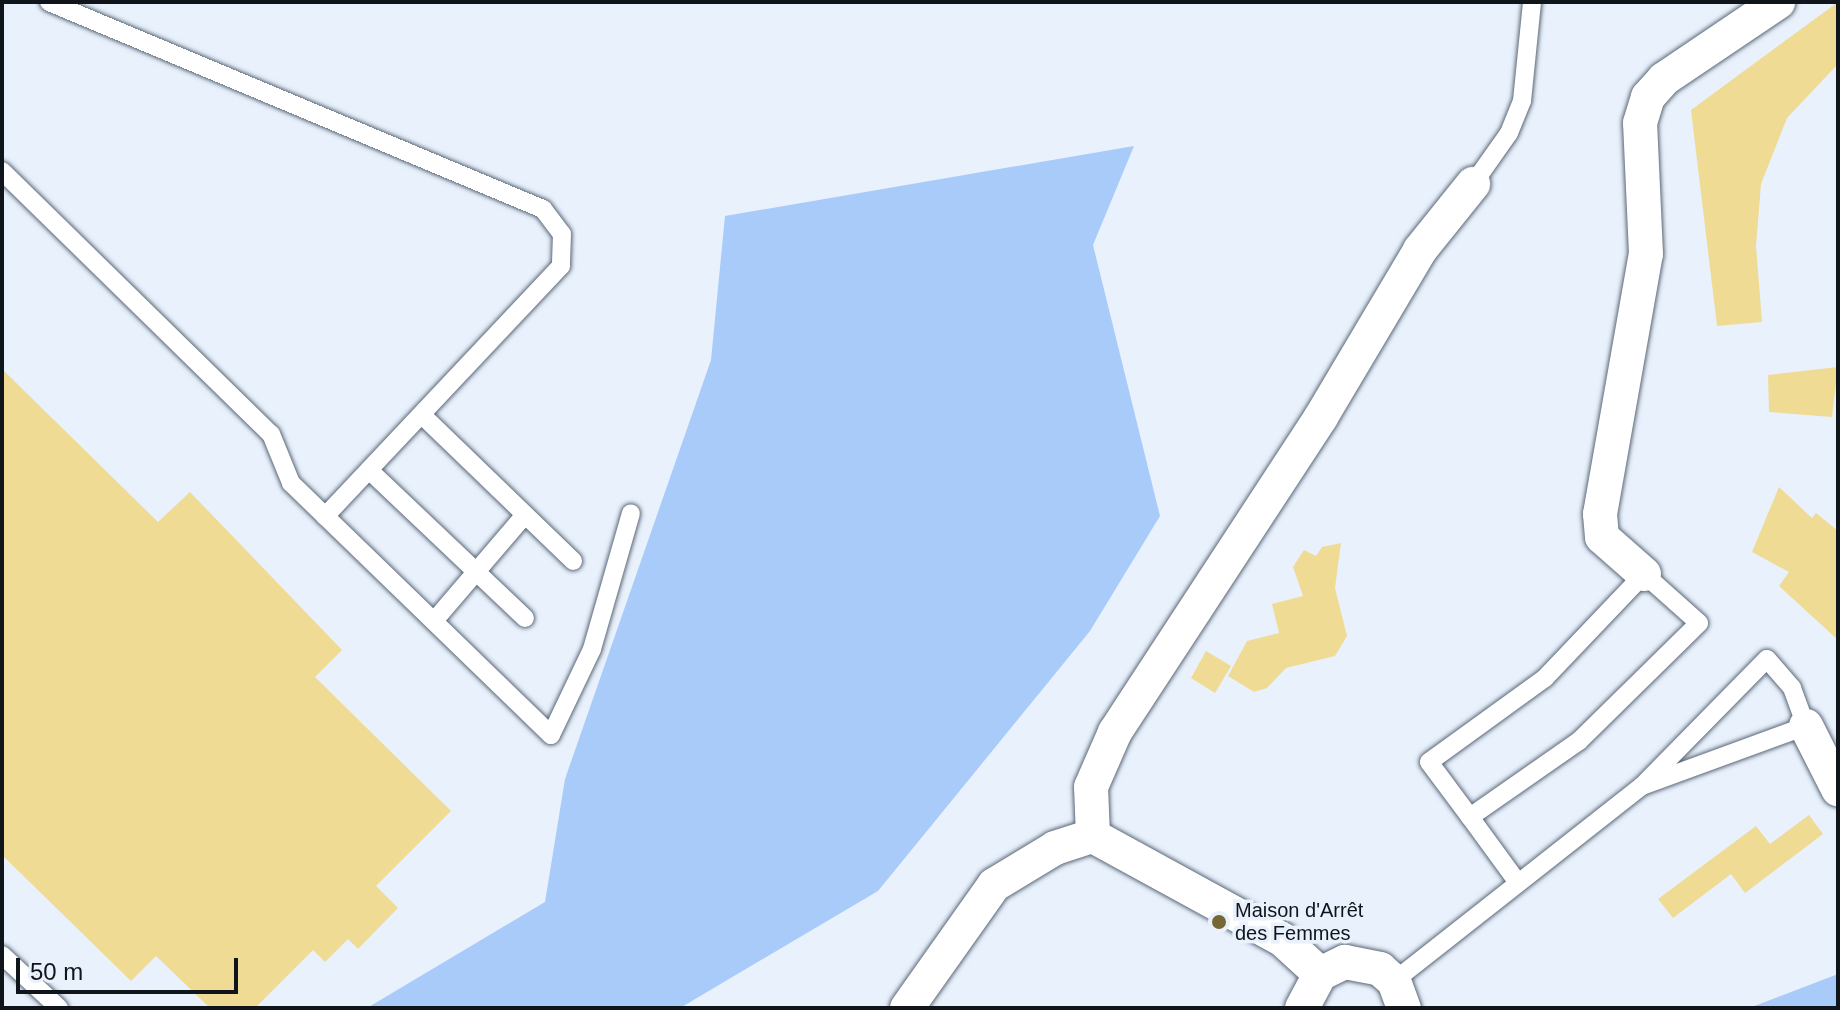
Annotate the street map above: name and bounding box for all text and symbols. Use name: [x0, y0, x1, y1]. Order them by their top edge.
place label: Maison d'Arrêt des Femmes: [1235, 898, 1363, 945]
marker: Maison d'Arrêt des Femmes: [1210, 913, 1228, 931]
scale bar: [20, 942, 242, 992]
text: 50 m: [30, 958, 83, 985]

